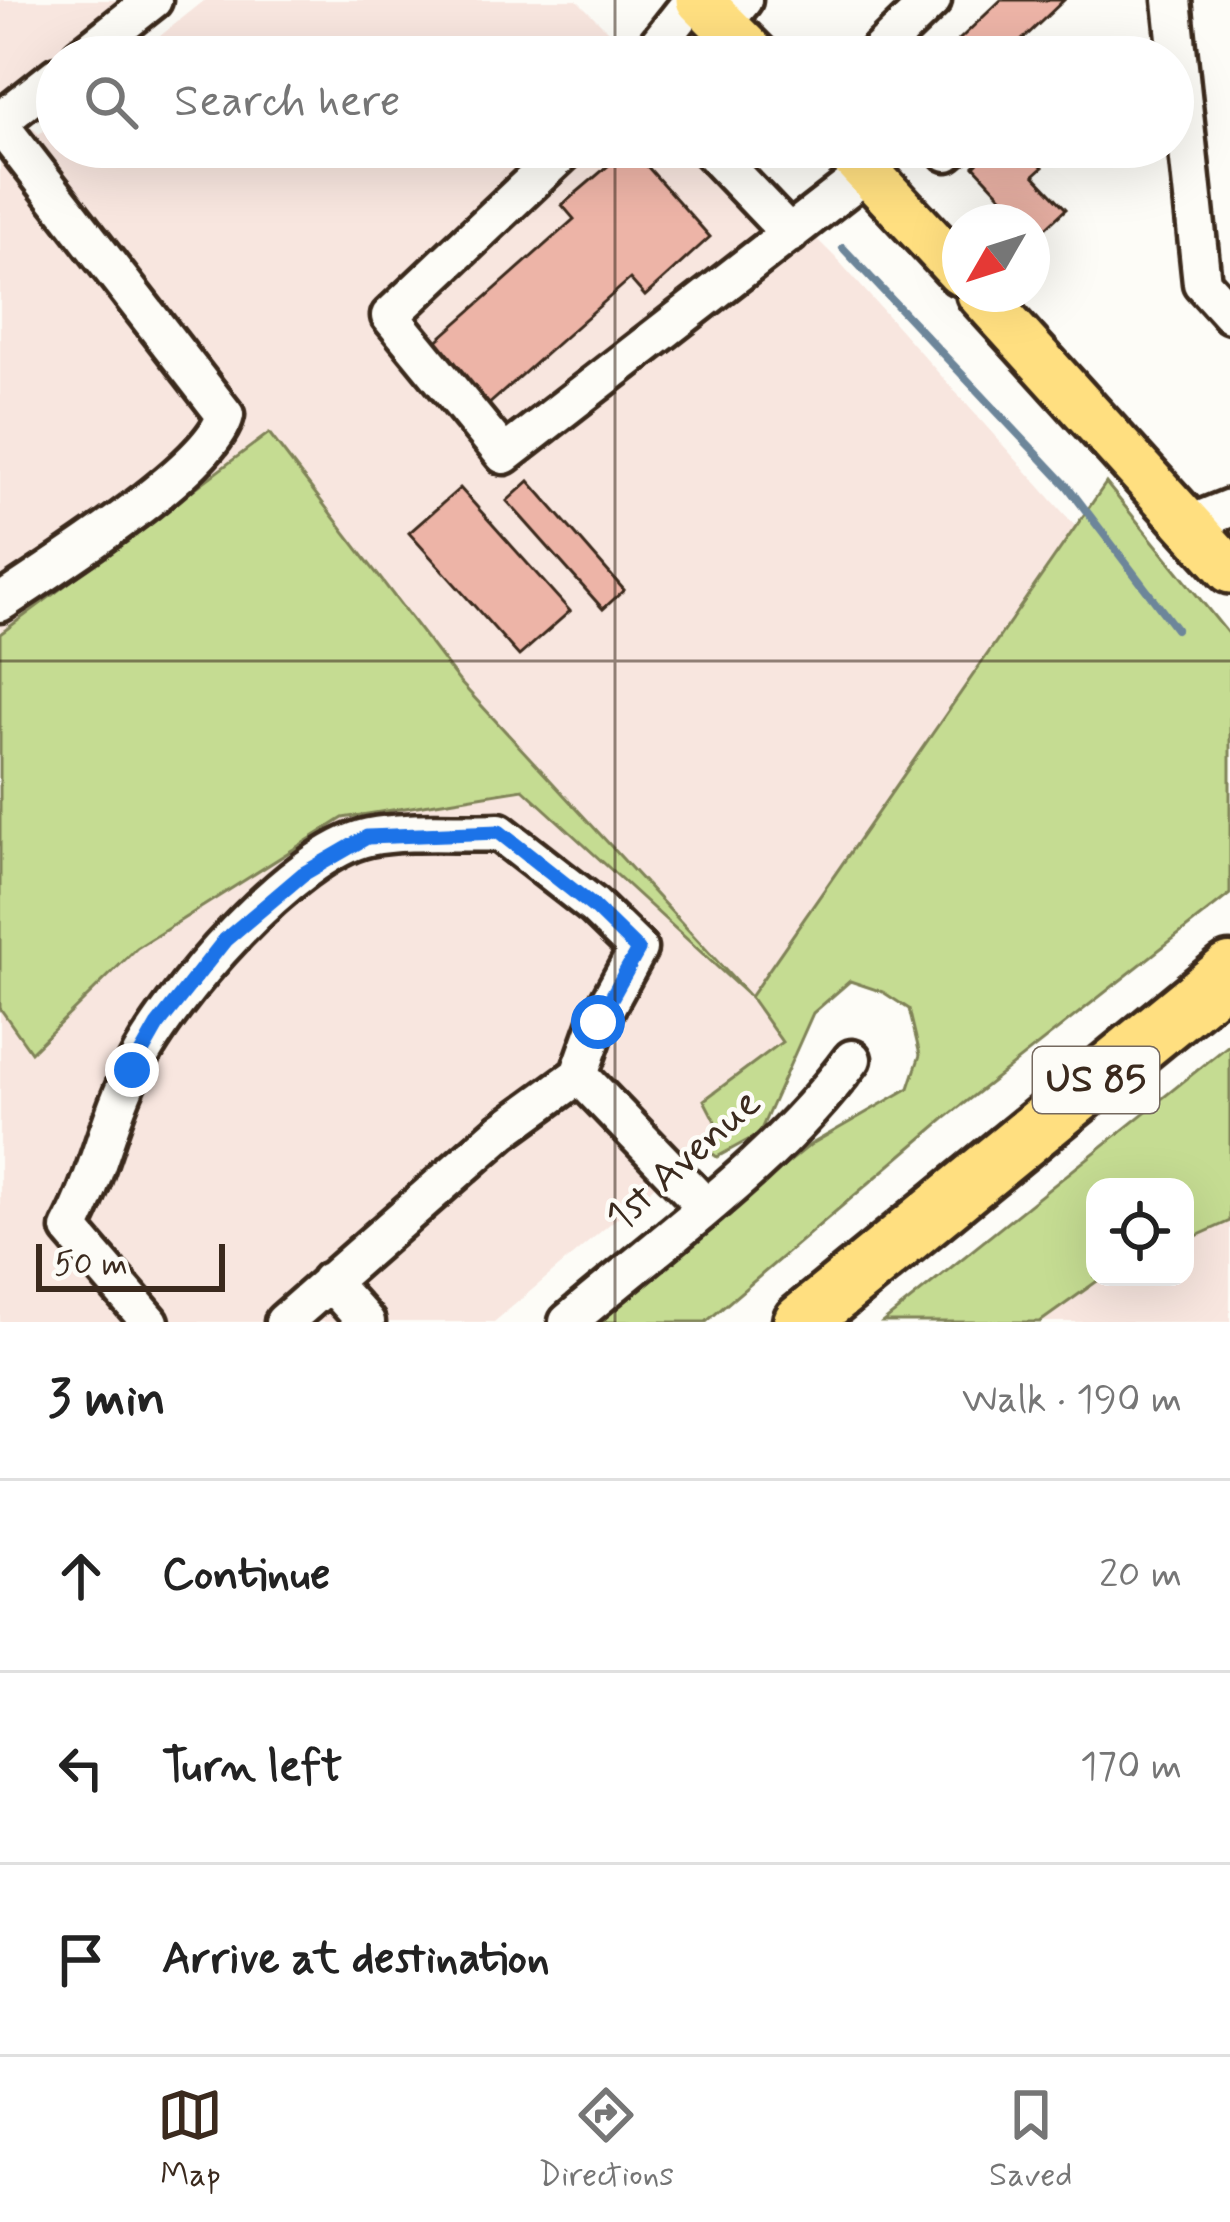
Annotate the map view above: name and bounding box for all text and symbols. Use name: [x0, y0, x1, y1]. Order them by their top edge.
search box: [36, 36, 1194, 168]
icon: search: [78, 69, 144, 135]
text: Search here: [174, 73, 401, 132]
north arrow: [942, 204, 1050, 312]
route start: [571, 995, 625, 1049]
route end: [105, 1043, 159, 1097]
road number: US 85: [1033, 1047, 1159, 1113]
street label: 1st Avenue: [595, 1077, 773, 1245]
map controls: [1086, 1178, 1194, 1286]
button: locate: [1086, 1178, 1194, 1286]
scale bar: [36, 1238, 225, 1291]
text: 50 m: [54, 1243, 128, 1287]
text: 3 min: [48, 1367, 166, 1433]
text: Walk · 190 m: [962, 1375, 1182, 1426]
icon: ahead: [48, 1543, 114, 1609]
text: Continue: [162, 1546, 330, 1605]
text: 20 m: [1099, 1550, 1182, 1601]
icon: left: [48, 1735, 114, 1801]
text: Turn left: [162, 1738, 342, 1797]
text: 170 m: [1080, 1742, 1182, 1793]
icon: arrive: [48, 1927, 114, 1993]
text: Arrive at destination: [162, 1930, 550, 1989]
tab: Map: [157, 2082, 223, 2198]
tab: Directions: [538, 2082, 674, 2198]
tab: Saved: [989, 2082, 1073, 2198]

